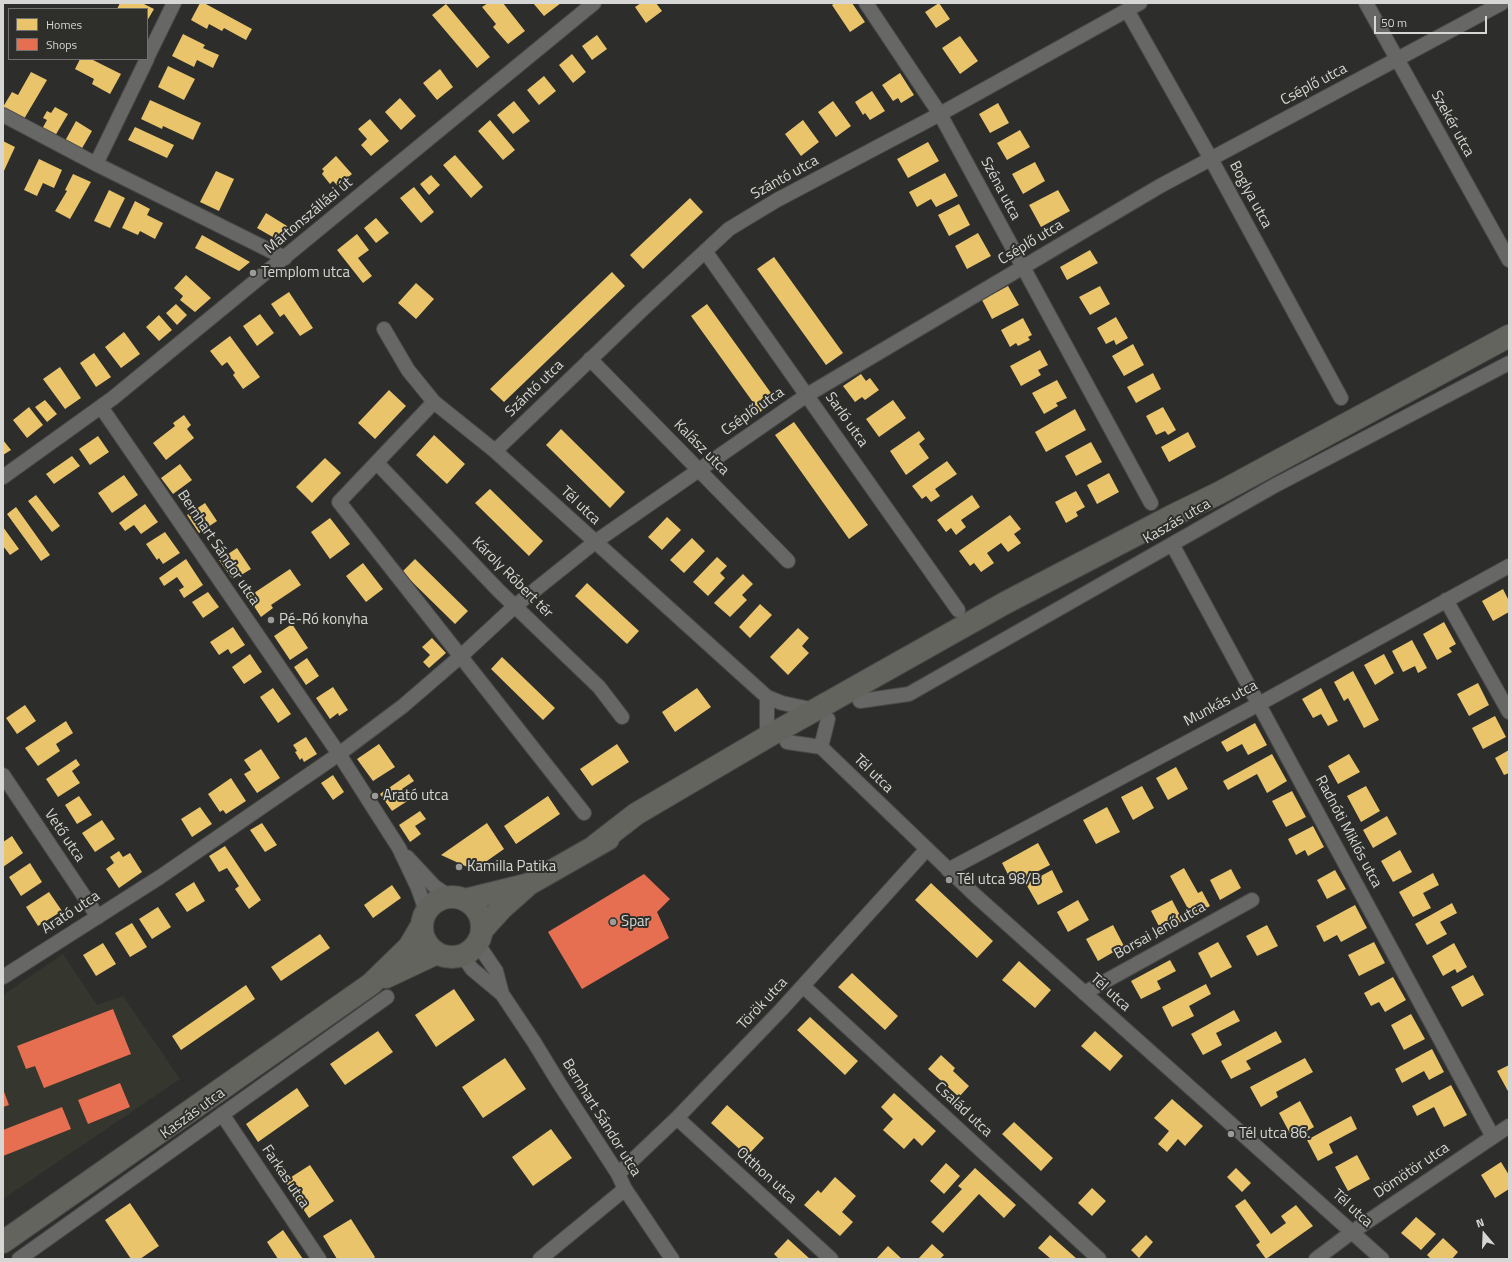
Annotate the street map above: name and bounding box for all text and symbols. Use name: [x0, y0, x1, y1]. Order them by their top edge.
legend: [8, 8, 148, 60]
scale bar: [1376, 8, 1489, 34]
text: 50 m: [1381, 13, 1407, 32]
text: Homes: [46, 15, 82, 34]
text: Shops: [46, 35, 77, 54]
street label: Cséplő utca: [1278, 60, 1350, 110]
street label: Szekér utca: [1426, 88, 1478, 160]
street label: Szántó utca: [748, 152, 822, 204]
street label: Széna utca: [976, 154, 1024, 224]
street label: Boglya utca: [1225, 158, 1275, 232]
street label: Mártonszállási út: [261, 174, 357, 258]
street label: Cséplő utca: [995, 217, 1067, 269]
place label: Templom utca: [261, 264, 350, 282]
marker: Templom utca: [248, 268, 258, 278]
street label: Szántó utca: [502, 357, 568, 421]
street label: Cséplő utca: [718, 384, 788, 440]
street label: Sarló utca: [821, 389, 871, 451]
street label: Kalász utca: [669, 416, 733, 480]
street label: Tél utca: [556, 483, 604, 529]
street label: Bernhart Sándor utca: [173, 487, 263, 609]
street label: Kaszás utca: [1140, 495, 1214, 549]
street label: Károly Róbert tér: [468, 534, 556, 622]
place label: Pé-Ró konyha: [279, 611, 368, 629]
marker: Pé-Ró konyha: [266, 615, 276, 625]
street label: Munkás utca: [1181, 677, 1261, 731]
street label: Tél utca: [849, 751, 897, 797]
street label: Radnóti Miklós utca: [1311, 773, 1385, 891]
place label: Arató utca: [383, 787, 448, 805]
marker: Arató utca: [370, 791, 380, 801]
street label: Vető utca: [40, 806, 88, 866]
place label: Kamilla Patika: [467, 858, 556, 876]
marker: Kamilla Patika: [454, 862, 464, 872]
place label: Tél utca 98/B: [957, 871, 1041, 889]
marker: Tél utca 98/B: [944, 875, 954, 885]
street label: Arató utca: [39, 888, 103, 938]
street label: Borsai Jenő utca: [1111, 898, 1209, 964]
place label: Spar: [621, 913, 650, 931]
marker: Spar: [608, 917, 618, 927]
street label: Tél utca: [1086, 970, 1134, 1016]
street label: Török utca: [734, 974, 792, 1034]
street label: Bernhart Sándor utca: [558, 1056, 644, 1180]
street label: Család utca: [930, 1079, 996, 1141]
street label: Kaszás utca: [157, 1085, 229, 1143]
place label: Tél utca 86.: [1239, 1125, 1310, 1143]
marker: Tél utca 86.: [1226, 1129, 1236, 1139]
street label: Dömötör utca: [1371, 1139, 1453, 1203]
street label: Farkas utca: [257, 1142, 313, 1212]
street label: Otthon utca: [732, 1144, 800, 1208]
street label: Tél utca: [1328, 1186, 1376, 1232]
north arrow: [1464, 1214, 1504, 1254]
text: N: [1474, 1214, 1486, 1231]

